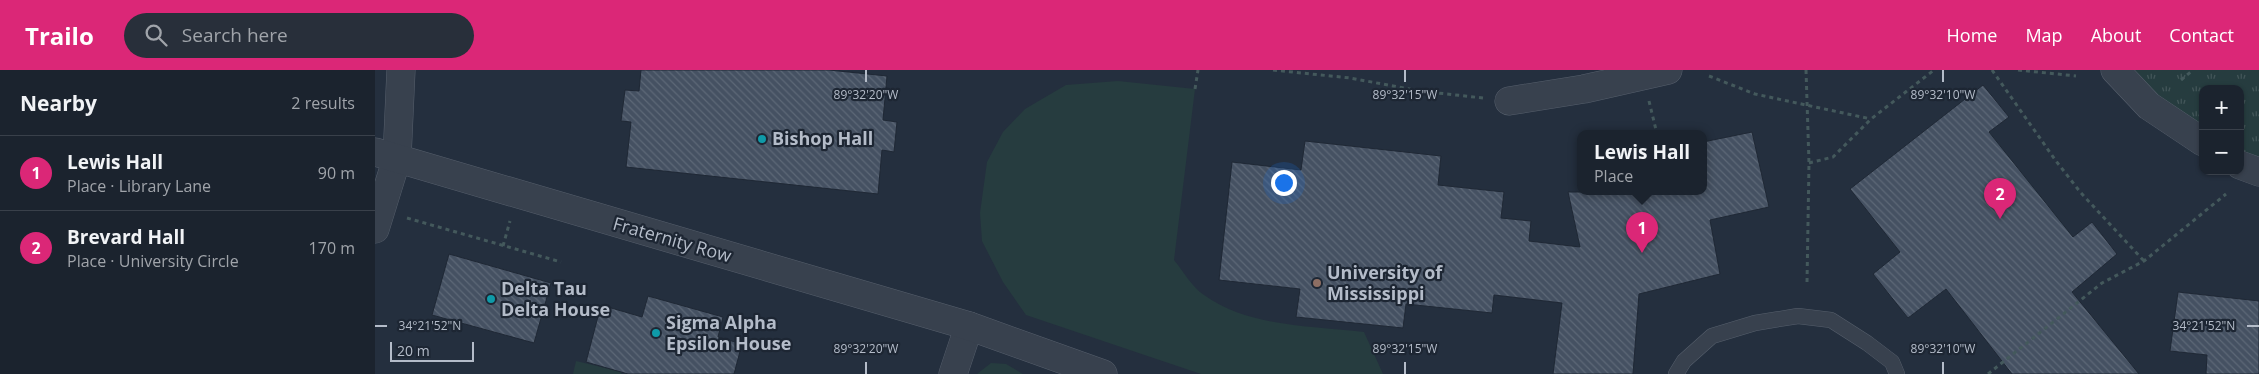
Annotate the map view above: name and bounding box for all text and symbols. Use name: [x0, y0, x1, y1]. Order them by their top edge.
search box: [124, 13, 474, 58]
text: Trailo: [25, 19, 94, 52]
icon: search: [142, 21, 170, 49]
text: Search here: [182, 22, 288, 48]
text: Home: [1947, 23, 1997, 47]
text: Map: [2025, 23, 2063, 47]
text: About: [2091, 23, 2141, 47]
text: Contact: [2169, 23, 2234, 47]
map controls: [2199, 85, 2244, 175]
button: +: [2199, 85, 2244, 130]
text: 89°32'20"W: [834, 86, 898, 103]
text: 89°32'15"W: [1373, 86, 1437, 103]
text: 89°32'10"W: [1911, 86, 1975, 103]
text: Nearby: [20, 89, 97, 117]
text: 2 results: [291, 92, 355, 114]
place label: Bishop Hall: [772, 126, 873, 150]
popup: [1577, 130, 1707, 195]
button: −: [2199, 130, 2244, 175]
marker: Bishop Hall: [756, 133, 768, 145]
text: Lewis Hall: [1594, 139, 1690, 165]
text: Lewis Hall: [67, 149, 163, 175]
text: 1: [31, 162, 41, 184]
text: 90 m: [318, 162, 355, 184]
text: Place: [1594, 165, 1633, 187]
your location: [1271, 170, 1297, 196]
text: Place · Library Lane: [67, 175, 211, 197]
pin: 2: [1984, 178, 2016, 219]
street label: Fraternity Row: [610, 211, 734, 267]
pin: 1: [1626, 212, 1658, 253]
text: Brevard Hall: [67, 224, 185, 250]
text: 2: [31, 237, 41, 259]
text: 170 m: [309, 237, 355, 259]
text: Place · University Circle: [67, 250, 239, 272]
place label: University of Mississippi: [1327, 260, 1443, 305]
place label: Delta Tau Delta House: [501, 276, 610, 321]
marker: University of Mississippi: [1311, 277, 1323, 289]
marker: Delta Tau Delta House: [485, 293, 497, 305]
place label: Sigma Alpha Epsilon House: [666, 310, 791, 355]
text: 34°21'52"N: [399, 317, 461, 334]
text: 34°21'52"N: [2173, 317, 2235, 334]
marker: Sigma Alpha Epsilon House: [650, 327, 662, 339]
scale bar: [390, 339, 474, 362]
text: 89°32'20"W: [834, 340, 898, 357]
text: 89°32'15"W: [1373, 340, 1437, 357]
text: 89°32'10"W: [1911, 340, 1975, 357]
text: 20 m: [397, 341, 430, 360]

